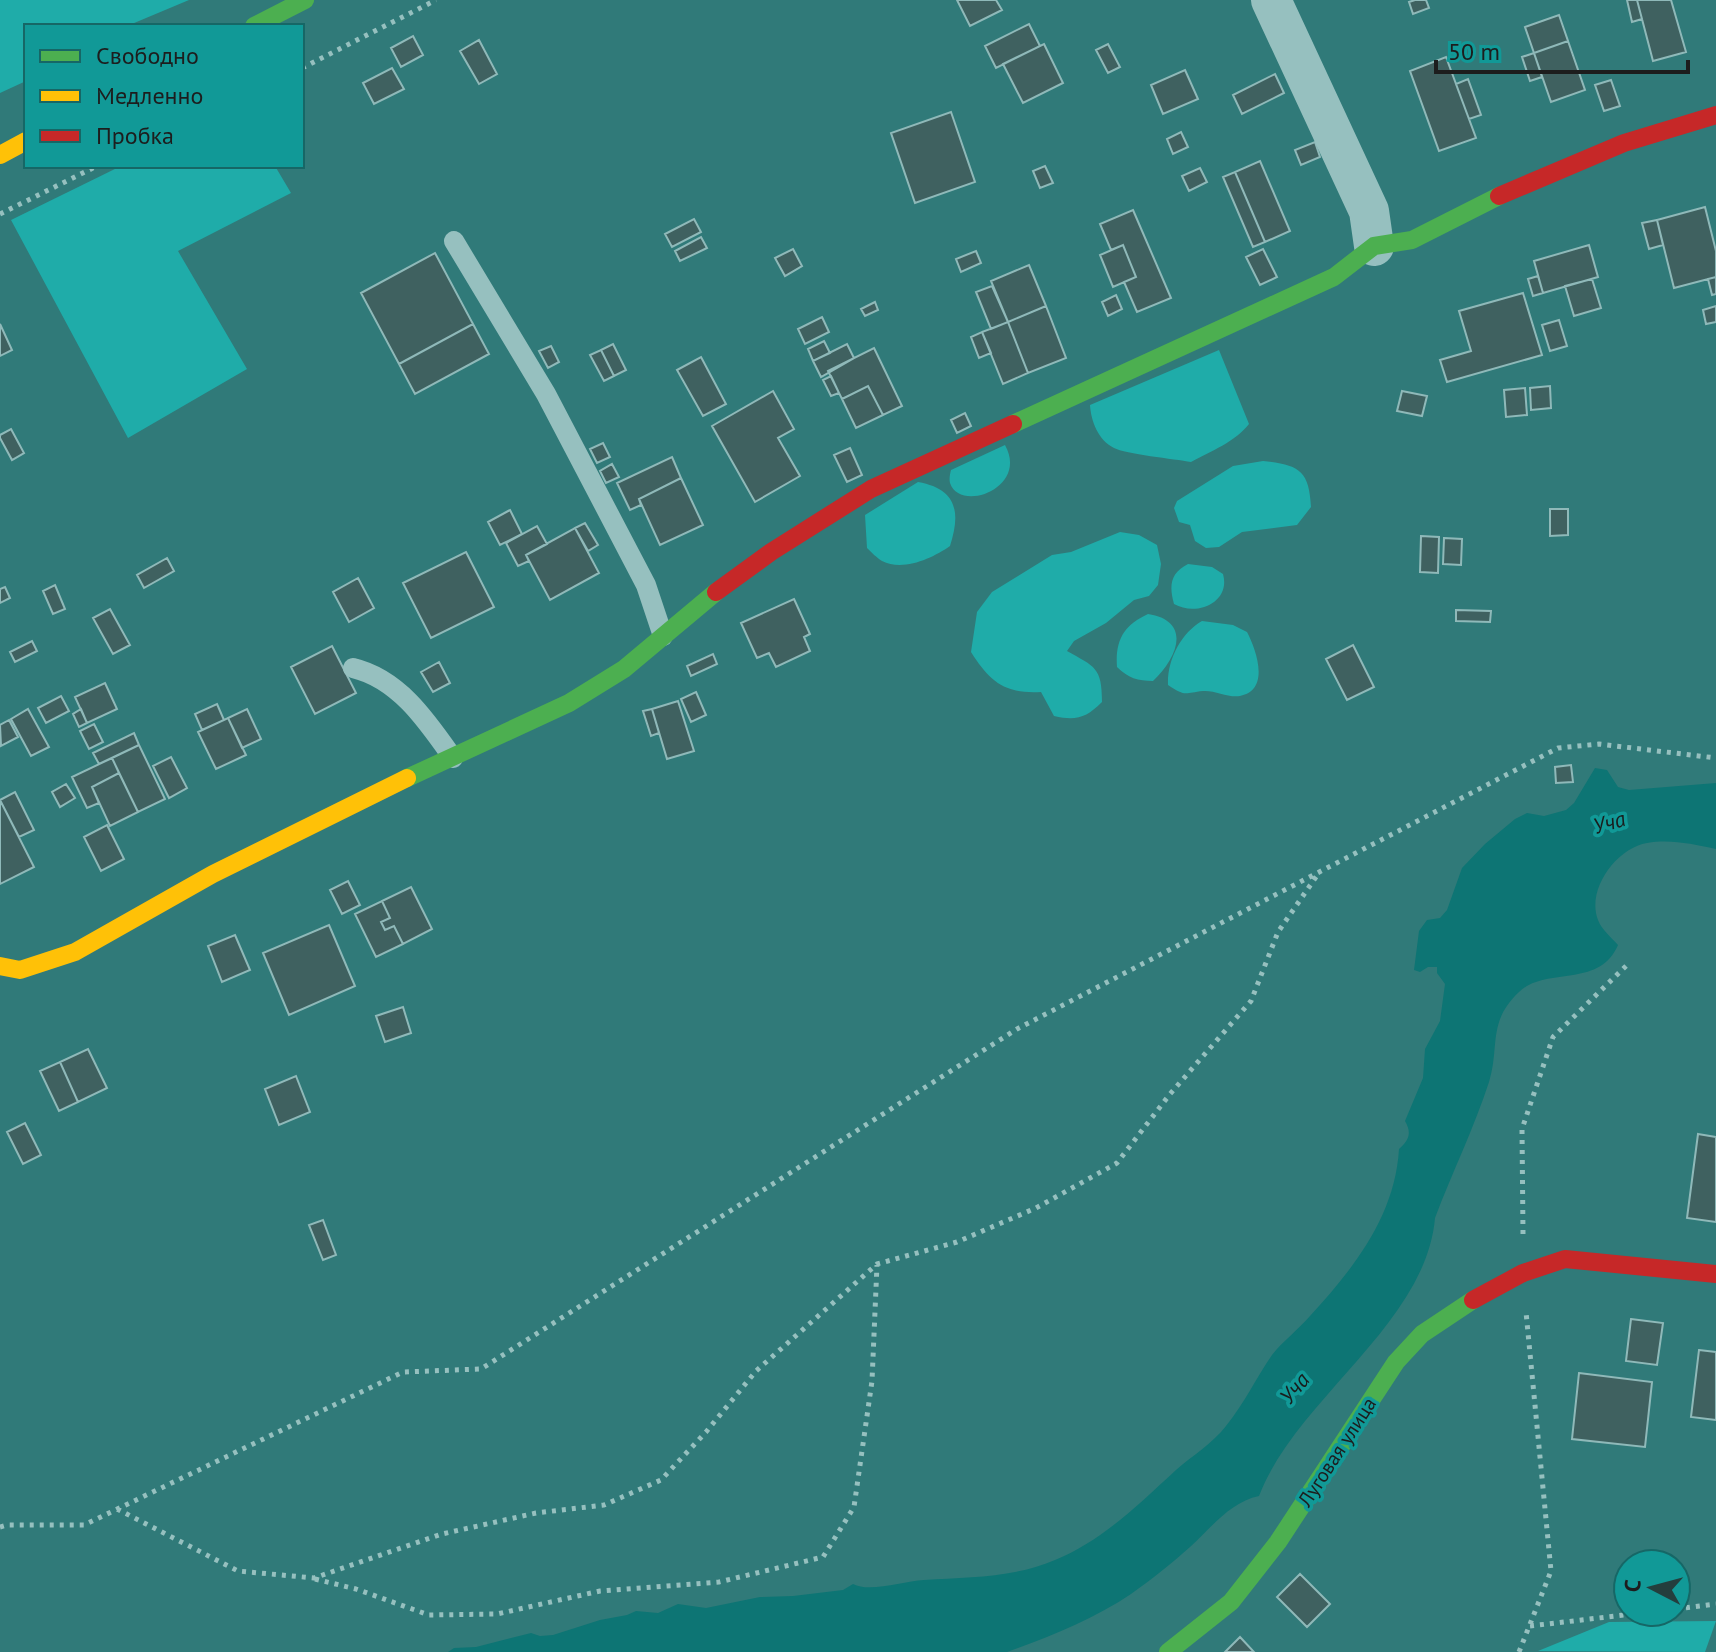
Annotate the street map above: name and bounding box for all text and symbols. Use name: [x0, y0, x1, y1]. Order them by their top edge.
legend: [24, 24, 304, 168]
scale bar: [1436, 24, 1688, 74]
text: 50 m: [1448, 36, 1500, 67]
text: Свободно: [96, 40, 199, 71]
text: Медленно: [96, 80, 203, 111]
text: Пробка: [96, 120, 174, 151]
water label: Уча: [1589, 804, 1629, 840]
water label: Уча: [1273, 1366, 1315, 1410]
street label: Луговая улица: [1291, 1392, 1382, 1512]
north arrow: [1612, 1548, 1692, 1628]
text: С: [1618, 1578, 1647, 1593]

